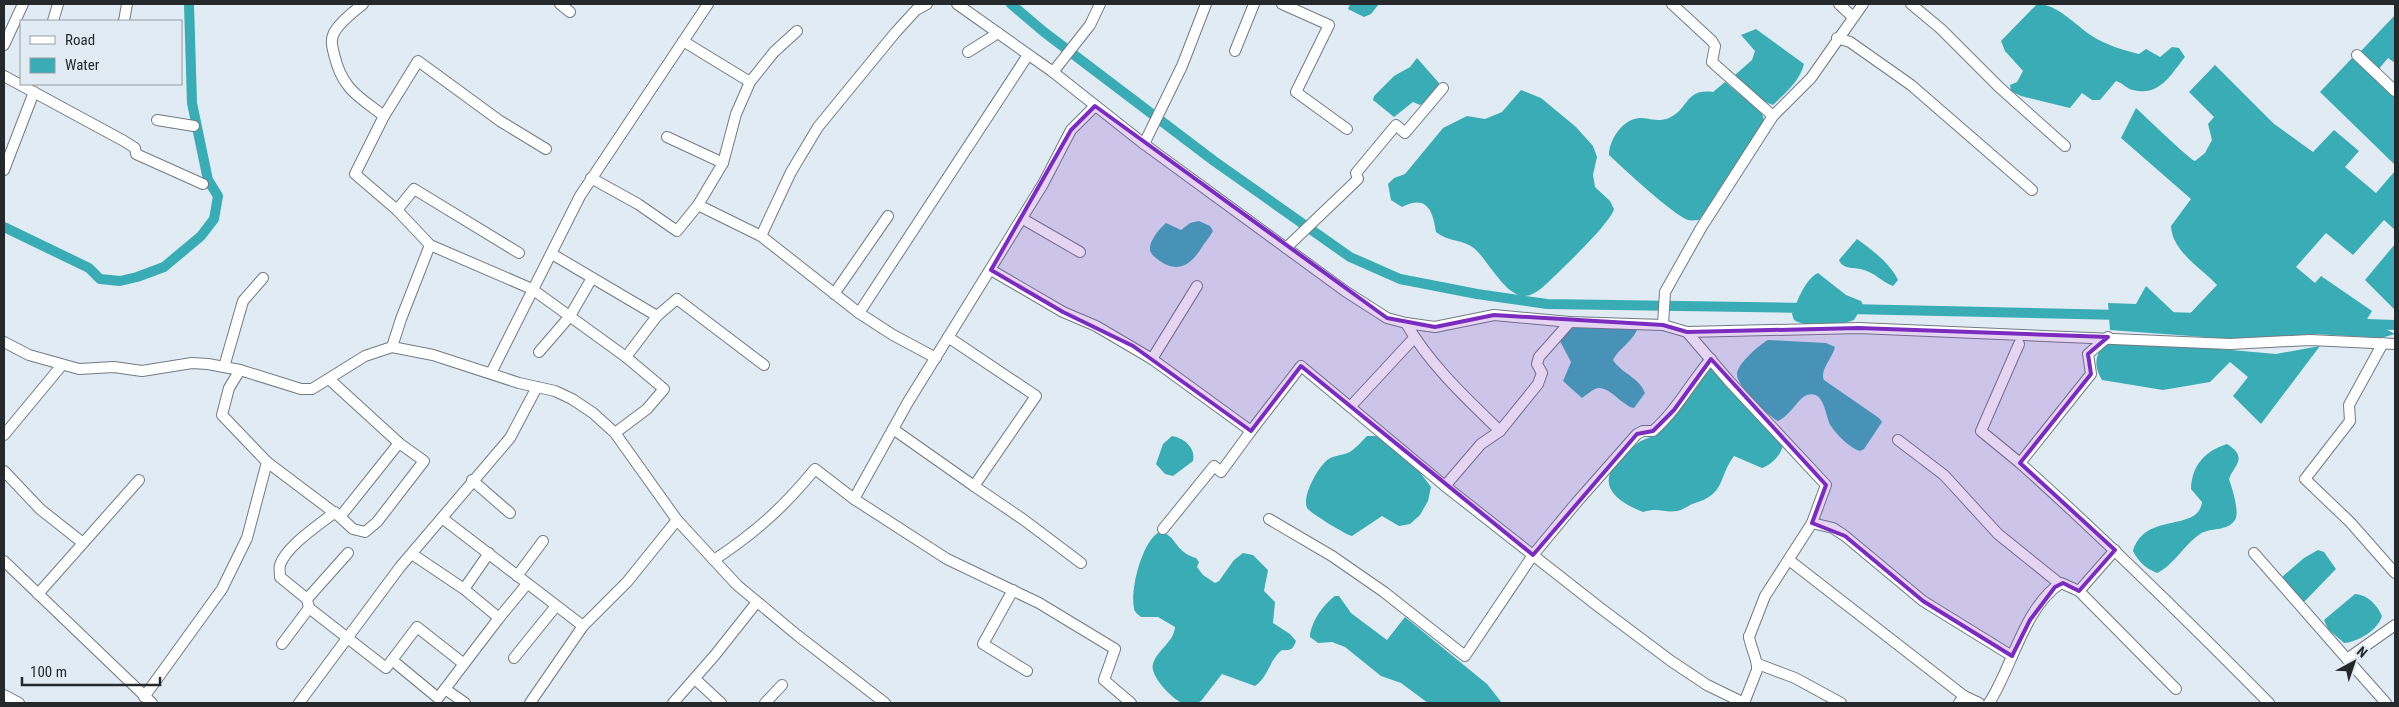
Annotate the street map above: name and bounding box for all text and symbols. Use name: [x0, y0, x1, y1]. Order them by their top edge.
legend: [20, 20, 182, 85]
text: Road: [65, 31, 95, 49]
text: Water: [65, 56, 100, 74]
north arrow: [2329, 637, 2379, 687]
text: N: [2354, 643, 2371, 661]
scale bar: [22, 654, 160, 686]
text: 100 m: [30, 663, 67, 681]

